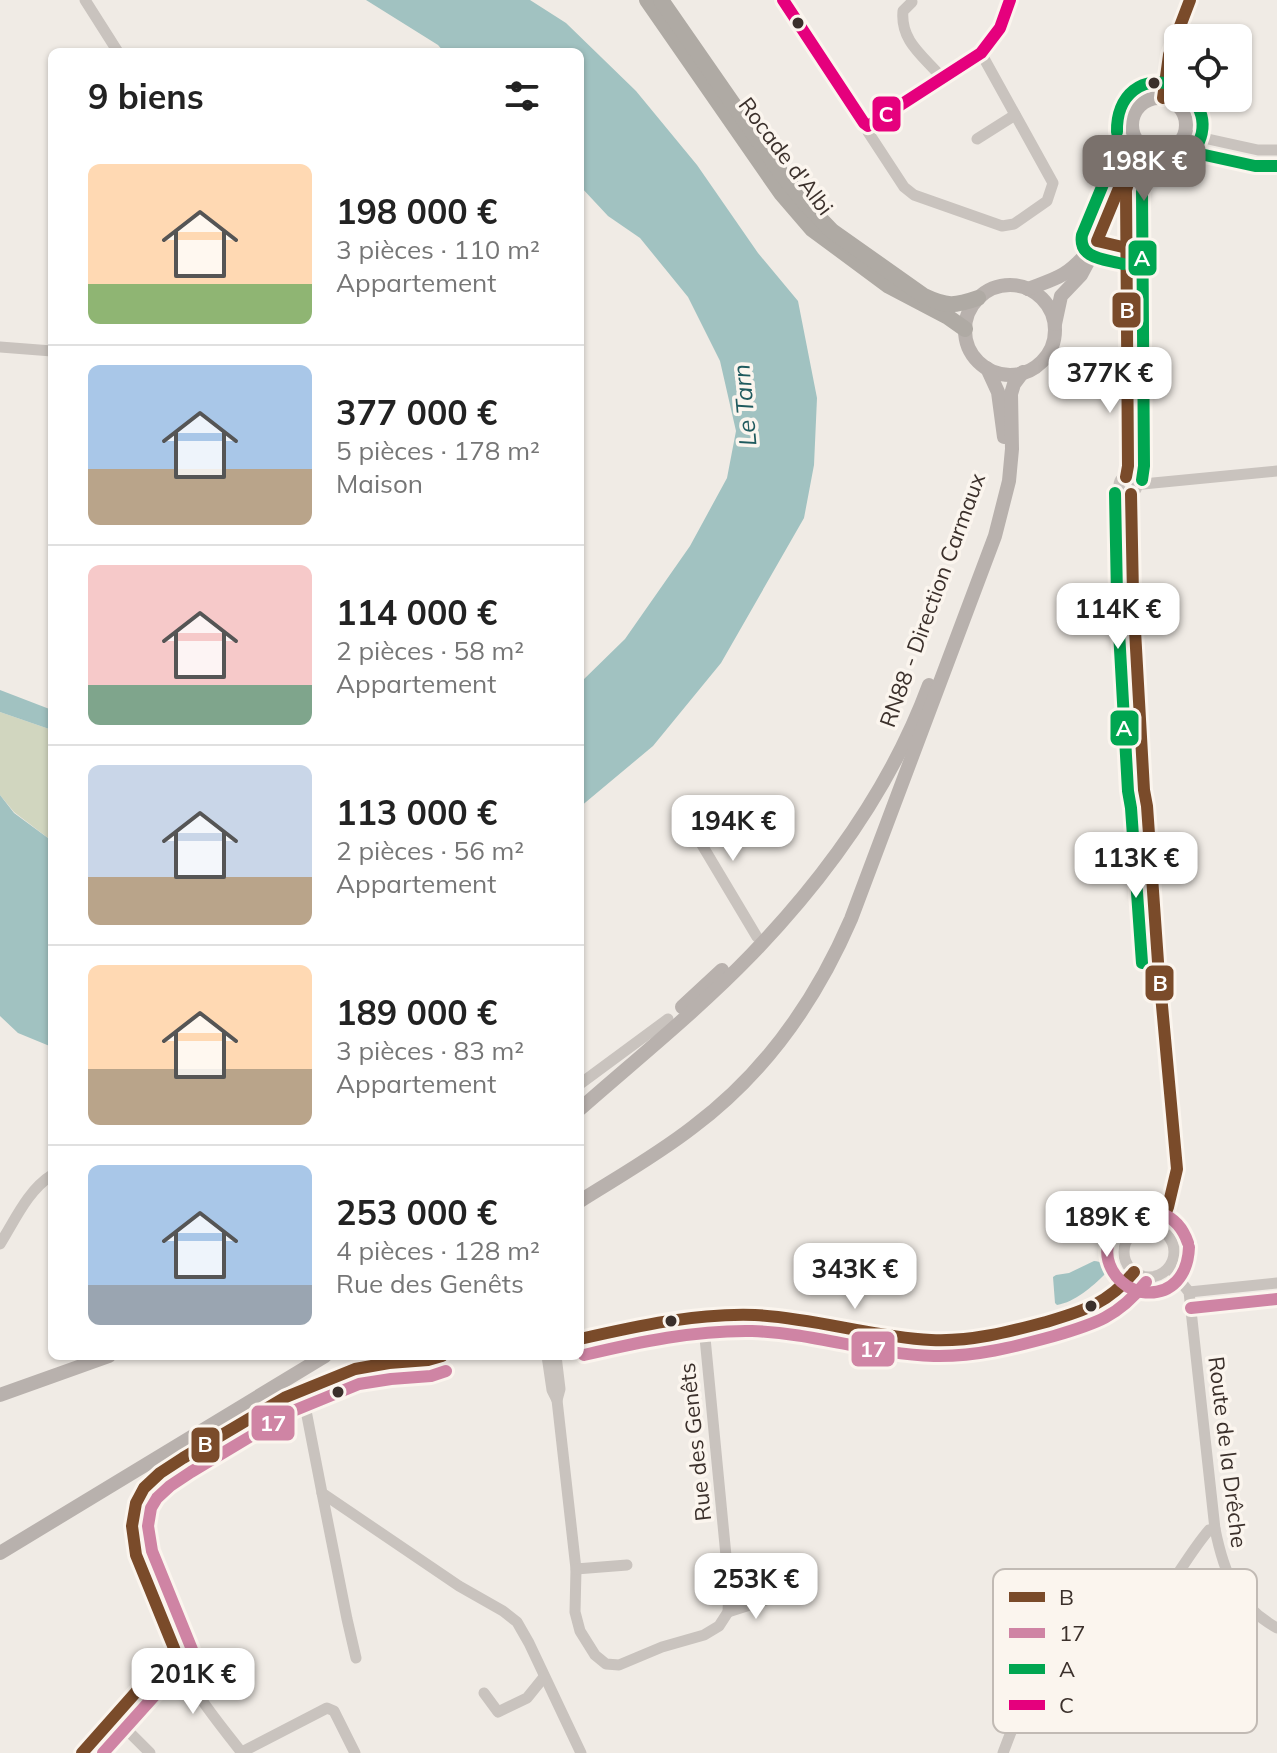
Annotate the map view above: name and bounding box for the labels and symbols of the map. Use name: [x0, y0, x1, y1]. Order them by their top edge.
unlabelled marker: [790, 15, 806, 31]
unlabelled marker: [1146, 75, 1162, 91]
street label: Rocade d'Albi: [733, 92, 839, 220]
line badge: C: [871, 95, 902, 133]
text: C: [878, 100, 894, 128]
pin: 198K €: [1079, 135, 1209, 203]
line badge: A: [1127, 239, 1158, 277]
text: A: [1134, 244, 1151, 272]
line badge: B: [1111, 291, 1142, 329]
text: B: [1119, 296, 1135, 324]
pin: 377K €: [1045, 347, 1175, 415]
water label: Le Tarn: [725, 363, 763, 447]
street label: RN88 - Direction Carmaux: [873, 469, 991, 731]
pin: 114K €: [1053, 583, 1183, 651]
line badge: A: [1109, 709, 1140, 747]
text: A: [1116, 714, 1133, 742]
pin: 194K €: [668, 795, 798, 863]
pin: 113K €: [1071, 832, 1201, 900]
line badge: B: [1144, 964, 1175, 1002]
text: B: [1152, 969, 1168, 997]
pin: 189K €: [1042, 1191, 1172, 1259]
pin: 343K €: [790, 1243, 920, 1311]
unlabelled marker: [1083, 1298, 1099, 1314]
unlabelled marker: [663, 1313, 679, 1329]
line badge: 17: [850, 1330, 896, 1368]
text: 17: [860, 1335, 886, 1363]
street label: Route de la Drêche: [1202, 1355, 1254, 1549]
street label: Rue des Genêts: [673, 1361, 717, 1523]
unlabelled marker: [330, 1384, 346, 1400]
line badge: 17: [250, 1404, 296, 1442]
text: 17: [260, 1409, 286, 1437]
line badge: B: [190, 1426, 221, 1464]
text: B: [197, 1430, 213, 1458]
pin: 253K €: [691, 1553, 821, 1621]
legend: [993, 1569, 1257, 1733]
text: B: [1059, 1583, 1074, 1611]
text: 17: [1059, 1619, 1085, 1647]
pin: 201K €: [128, 1648, 258, 1716]
text: A: [1059, 1655, 1075, 1683]
text: C: [1059, 1691, 1074, 1719]

